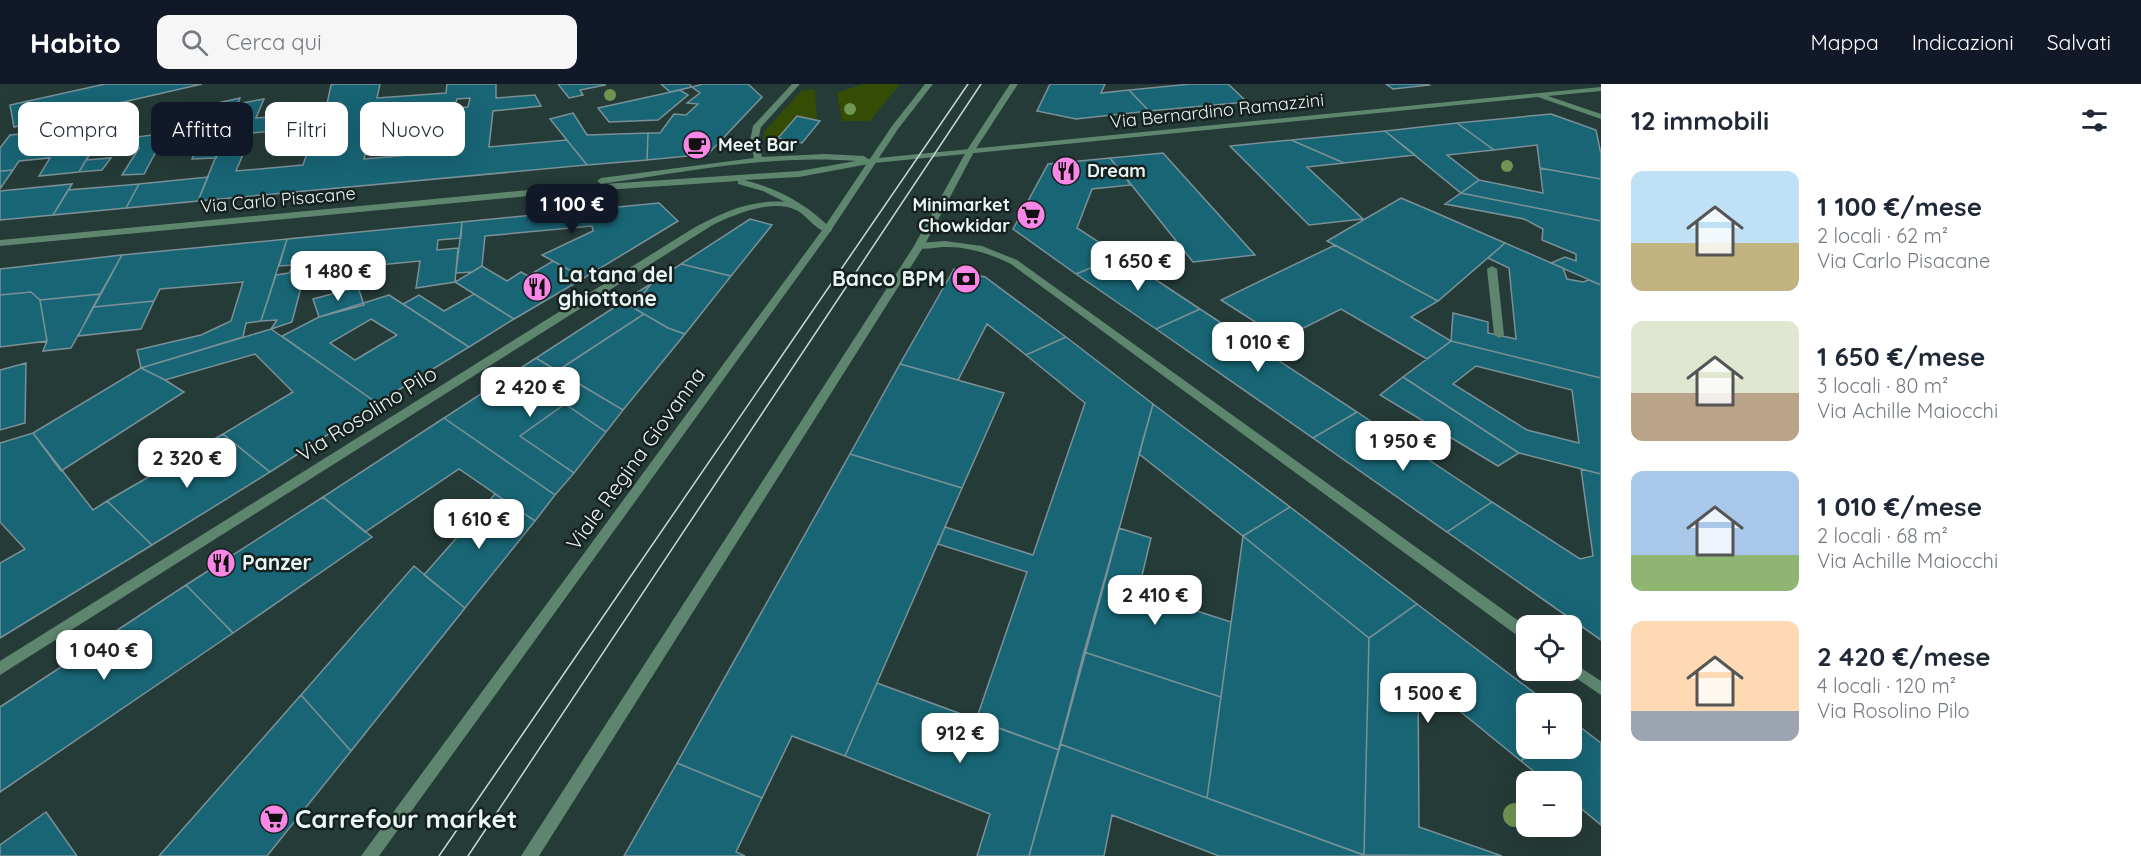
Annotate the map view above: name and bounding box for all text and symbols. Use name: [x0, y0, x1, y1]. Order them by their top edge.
search box: [157, 15, 577, 69]
text: Habito: [30, 25, 121, 60]
icon: search: [178, 26, 211, 59]
text: Cerca qui: [226, 28, 322, 56]
text: Mappa: [1810, 29, 1879, 55]
text: Indicazioni: [1912, 29, 2014, 55]
text: Salvati: [2047, 29, 2111, 55]
street label: Via Bernardino Ramazzini: [1109, 88, 1325, 133]
chip: Compra: [18, 102, 139, 156]
chip: Affitta: [151, 102, 253, 156]
chip: Filtri: [265, 102, 348, 156]
chip: Nuovo: [360, 102, 465, 156]
text: 12 immobili: [1631, 104, 1769, 137]
icon: filters: [2078, 104, 2111, 137]
cafe icon: Meet Bar: [681, 129, 713, 161]
place label: Meet Bar: [718, 133, 797, 156]
restaurant icon: Dream: [1050, 155, 1082, 187]
place label: Dream: [1087, 159, 1146, 182]
street label: Via Carlo Pisacane: [199, 181, 357, 218]
pin: 1 100 €: [517, 184, 627, 235]
text: 1 100 €/mese: [1817, 190, 1982, 223]
text: 1 100 €: [540, 191, 604, 216]
place label: Minimarket Chowkidar: [912, 193, 1010, 237]
icon: home: [1679, 195, 1751, 267]
supermarket icon: Minimarket Chowkidar: [1015, 199, 1047, 231]
text: 2 locali · 62 m²: [1817, 223, 1948, 248]
pin: 1 650 €: [1083, 241, 1193, 292]
text: 1 650 €: [1105, 248, 1171, 273]
text: Via Carlo Pisacane: [1817, 248, 1990, 273]
pin: 1 480 €: [283, 251, 393, 302]
text: 1 480 €: [305, 258, 371, 283]
place label: La tana del ghiottone: [558, 261, 673, 311]
bank icon: Banco BPM: [950, 263, 982, 295]
place label: Banco BPM: [832, 265, 945, 291]
restaurant icon: La tana del ghiottone: [521, 271, 553, 303]
pin: 1 010 €: [1203, 322, 1313, 373]
text: 1 010 €: [1226, 329, 1290, 354]
text: 1 650 €/mese: [1817, 340, 1985, 373]
icon: home: [1679, 345, 1751, 417]
street label: Via Rosolino Pilo: [292, 360, 441, 467]
street label: Viale Regina Giovanna: [560, 362, 710, 555]
pin: 2 420 €: [475, 367, 585, 418]
text: 3 locali · 80 m²: [1817, 373, 1948, 398]
text: 2 420 €: [495, 374, 565, 399]
text: Via Achille Maiocchi: [1817, 398, 1998, 423]
pin: 1 950 €: [1348, 421, 1458, 472]
text: 1 950 €: [1370, 428, 1436, 453]
pin: 2 320 €: [132, 438, 242, 489]
text: 2 320 €: [152, 445, 222, 470]
text: 1 010 €/mese: [1817, 490, 1982, 523]
icon: home: [1679, 495, 1751, 567]
pin: 1 610 €: [424, 499, 534, 550]
text: 1 610 €: [448, 506, 510, 531]
text: 2 locali · 68 m²: [1817, 523, 1948, 548]
restaurant icon: Panzer: [205, 547, 237, 579]
text: Via Achille Maiocchi: [1817, 548, 1998, 573]
place label: Panzer: [242, 549, 312, 575]
pin: 2 410 €: [1100, 575, 1210, 626]
text: 2 410 €: [1122, 582, 1188, 607]
map controls: [1516, 615, 1582, 837]
button: locate: [1516, 615, 1582, 681]
pin: 1 040 €: [49, 630, 159, 681]
text: 1 040 €: [70, 637, 138, 662]
text: 2 420 €/mese: [1817, 640, 1991, 673]
icon: home: [1679, 645, 1751, 717]
pin: 1 500 €: [1373, 673, 1483, 724]
text: 4 locali · 120 m²: [1817, 673, 1956, 698]
text: 1 500 €: [1394, 680, 1462, 705]
button: +: [1516, 693, 1582, 759]
text: Via Rosolino Pilo: [1817, 698, 1970, 723]
pin: 912 €: [918, 713, 1002, 764]
text: 912 €: [936, 720, 984, 745]
button: −: [1516, 771, 1582, 837]
place label: Carrefour market: [295, 802, 517, 835]
supermarket icon: Carrefour market: [258, 803, 290, 835]

